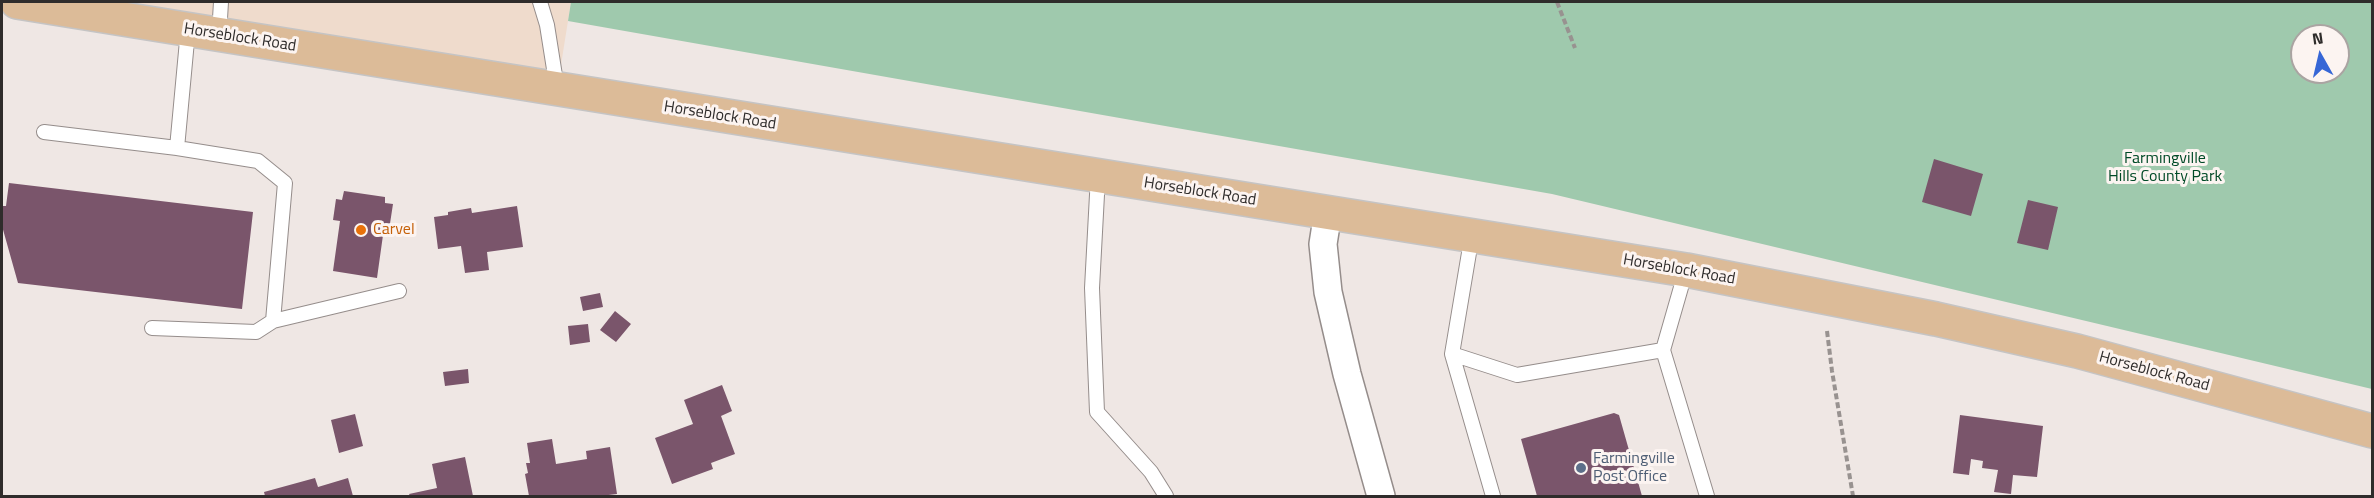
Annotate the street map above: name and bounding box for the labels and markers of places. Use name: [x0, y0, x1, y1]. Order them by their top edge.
place label: Carvel: [373, 220, 415, 240]
marker: Carvel: [354, 223, 368, 237]
place label: Farmingville Post Office: [1593, 449, 1675, 487]
marker: Farmingville Post Office: [1574, 461, 1588, 475]

